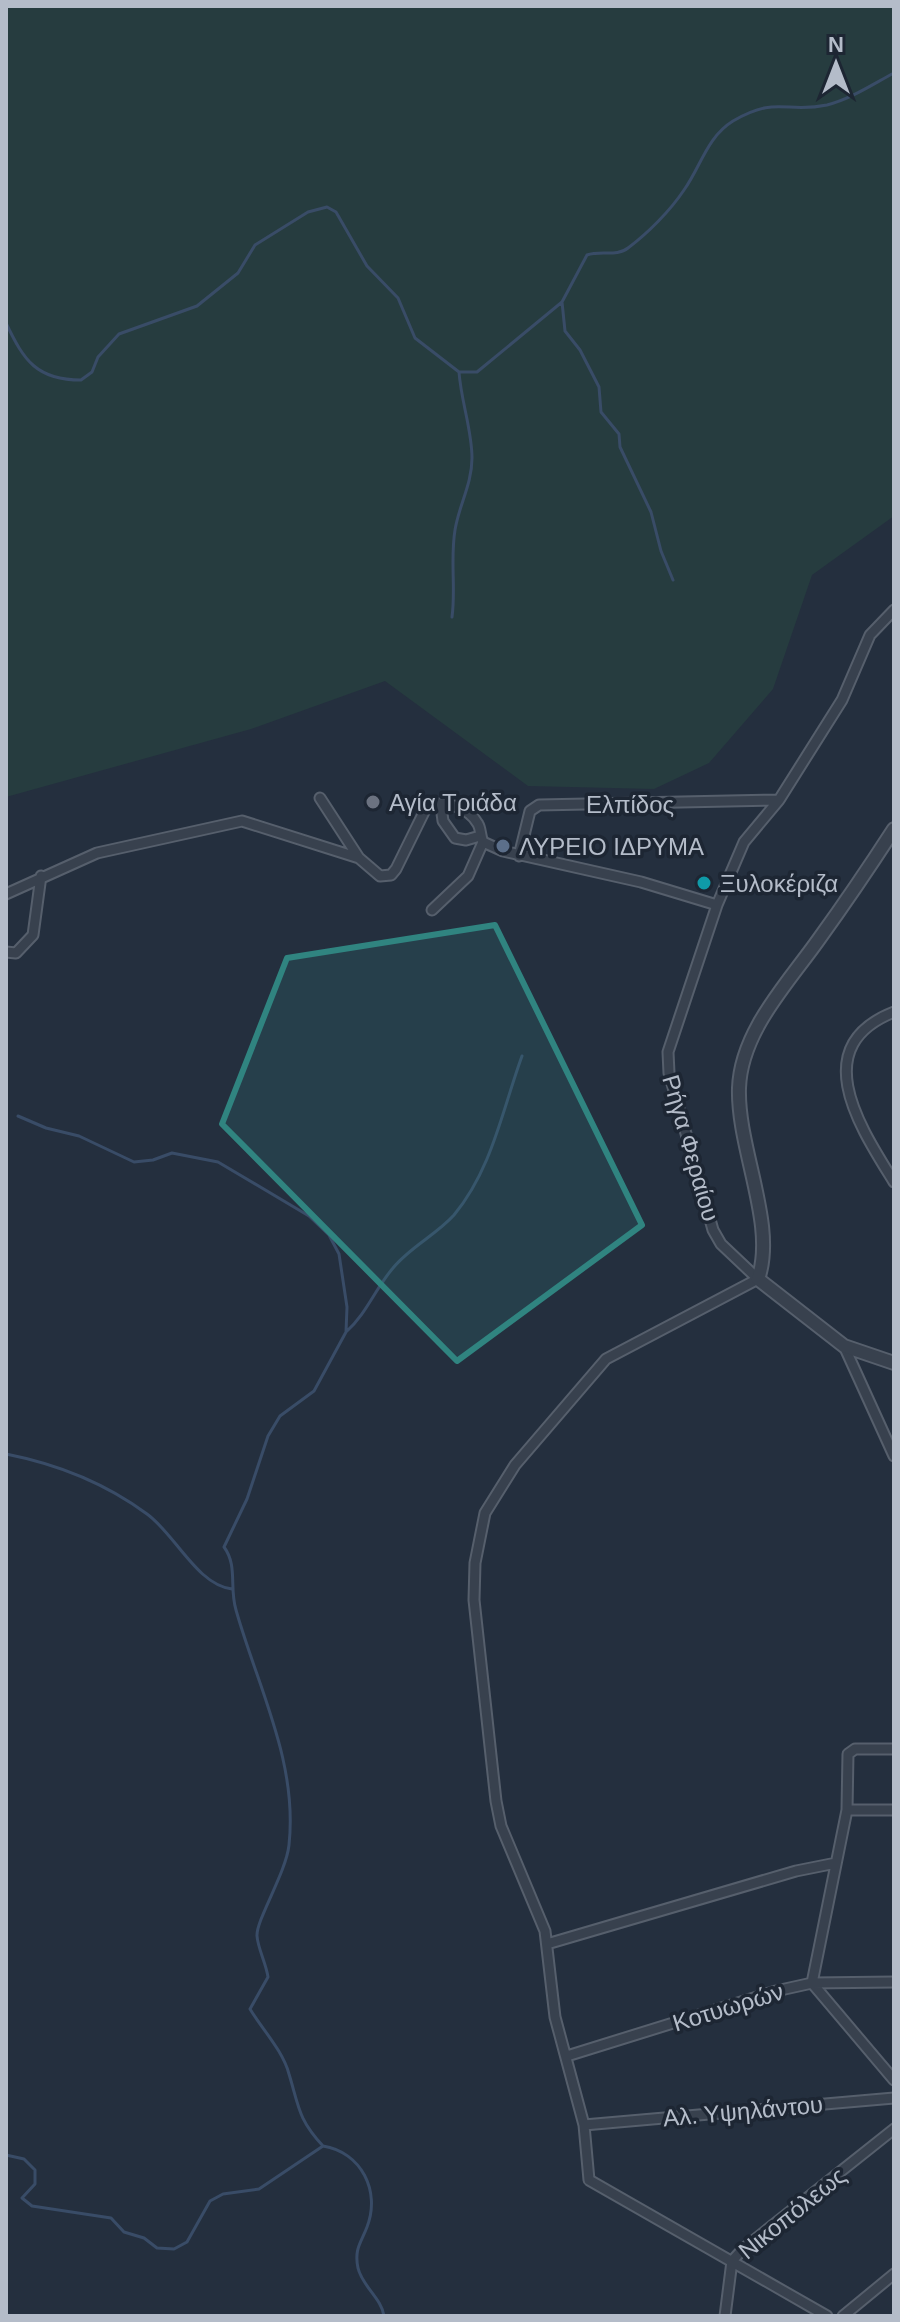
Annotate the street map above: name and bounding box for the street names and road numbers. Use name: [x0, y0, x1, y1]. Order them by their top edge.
street label: Ελπίδος: [586, 791, 674, 818]
street label: Ρήγα Φεραίου: [657, 1072, 725, 1224]
street label: Κοτυωρών: [669, 1977, 787, 2037]
street label: Αλ. Υψηλάντου: [662, 2091, 824, 2131]
street label: Νικοπόλεως: [733, 2162, 851, 2264]

